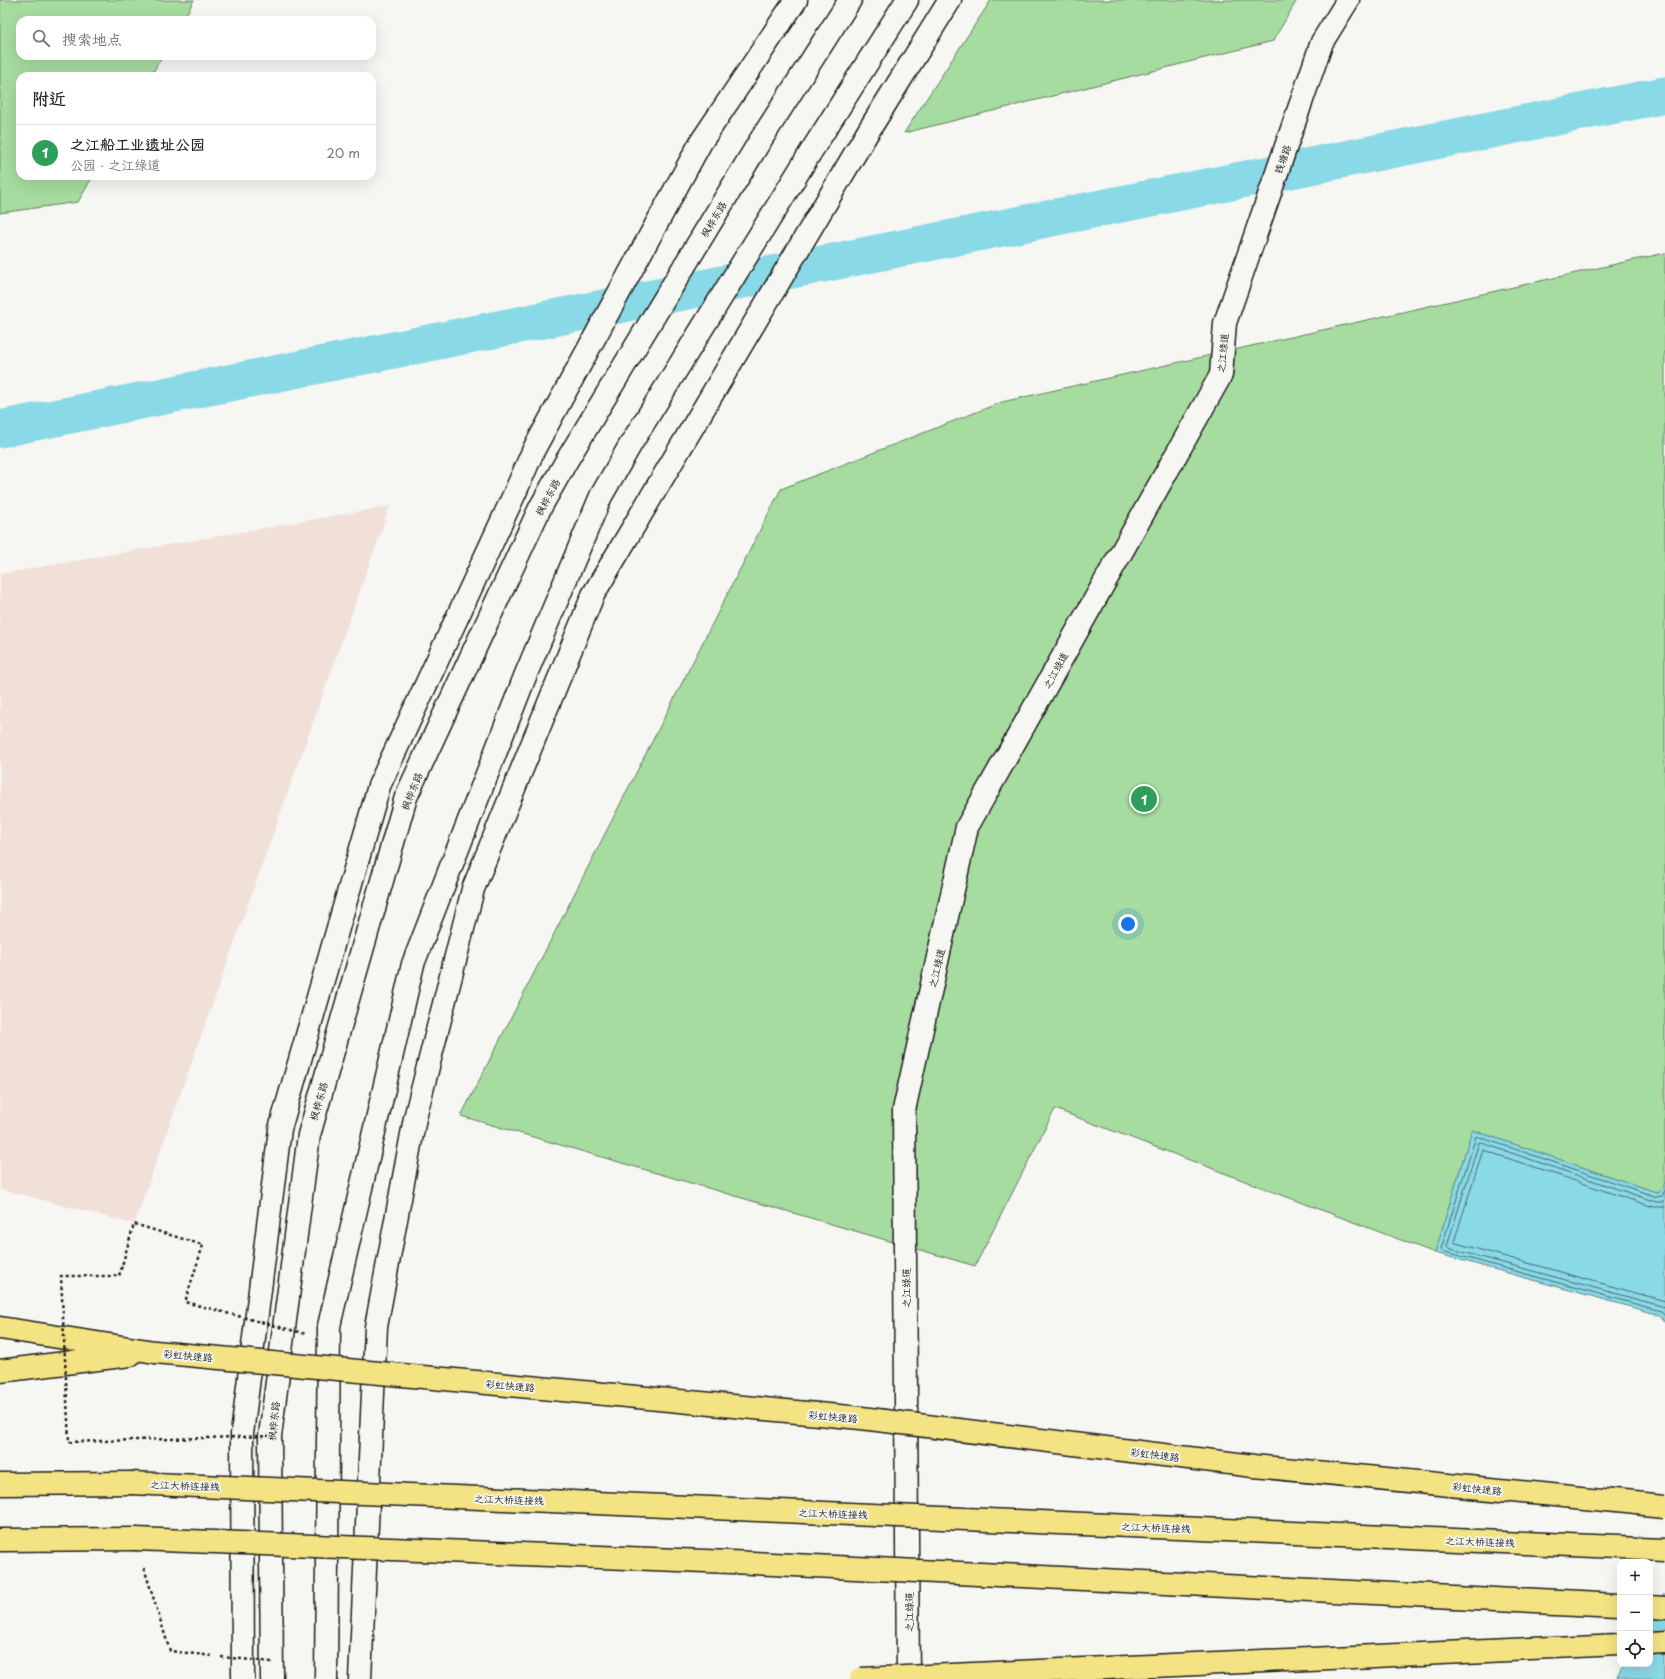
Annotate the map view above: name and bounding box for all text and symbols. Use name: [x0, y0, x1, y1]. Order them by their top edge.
search box: [16, 16, 376, 60]
icon: search: [30, 27, 52, 49]
text: 搜索地点: [62, 27, 122, 50]
text: 附近: [32, 85, 66, 111]
text: 之江船工业遗址公园: [70, 132, 205, 155]
street label: 钱塘路: [1270, 142, 1294, 176]
text: 1: [42, 143, 48, 162]
text: 20 m: [326, 143, 360, 162]
text: 公园 · 之江绿道: [70, 155, 160, 174]
street label: 枫桦东路: [696, 198, 730, 240]
street label: 之江绿道: [1212, 332, 1232, 374]
street label: 枫桦东路: [531, 476, 563, 518]
street label: 之江绿道: [1039, 649, 1071, 691]
street label: 枫桦东路: [397, 770, 425, 812]
pin: 1: [1131, 784, 1157, 814]
your location: [1118, 914, 1138, 934]
street label: 之江绿道: [924, 947, 948, 989]
street label: 枫桦东路: [305, 1080, 331, 1122]
street label: 之江绿道: [898, 1268, 913, 1308]
street label: 彩虹快速路: [162, 1345, 214, 1365]
street label: 彩虹快速路: [484, 1375, 536, 1395]
street label: 枫桦东路: [263, 1400, 283, 1442]
street label: 彩虹快速路: [807, 1406, 859, 1426]
street label: 彩虹快速路: [1129, 1444, 1181, 1464]
street label: 之江大桥连接线: [150, 1476, 220, 1494]
street label: 彩虹快速路: [1451, 1478, 1503, 1498]
street label: 之江大桥连接线: [474, 1490, 544, 1508]
street label: 之江大桥连接线: [798, 1504, 868, 1522]
street label: 之江大桥连接线: [1121, 1518, 1191, 1536]
street label: 之江大桥连接线: [1445, 1532, 1515, 1550]
map controls: [1617, 1559, 1653, 1667]
button: +: [1617, 1559, 1653, 1595]
street label: 之江绿道: [901, 1592, 916, 1632]
button: −: [1617, 1595, 1653, 1631]
button: locate: [1617, 1631, 1653, 1667]

